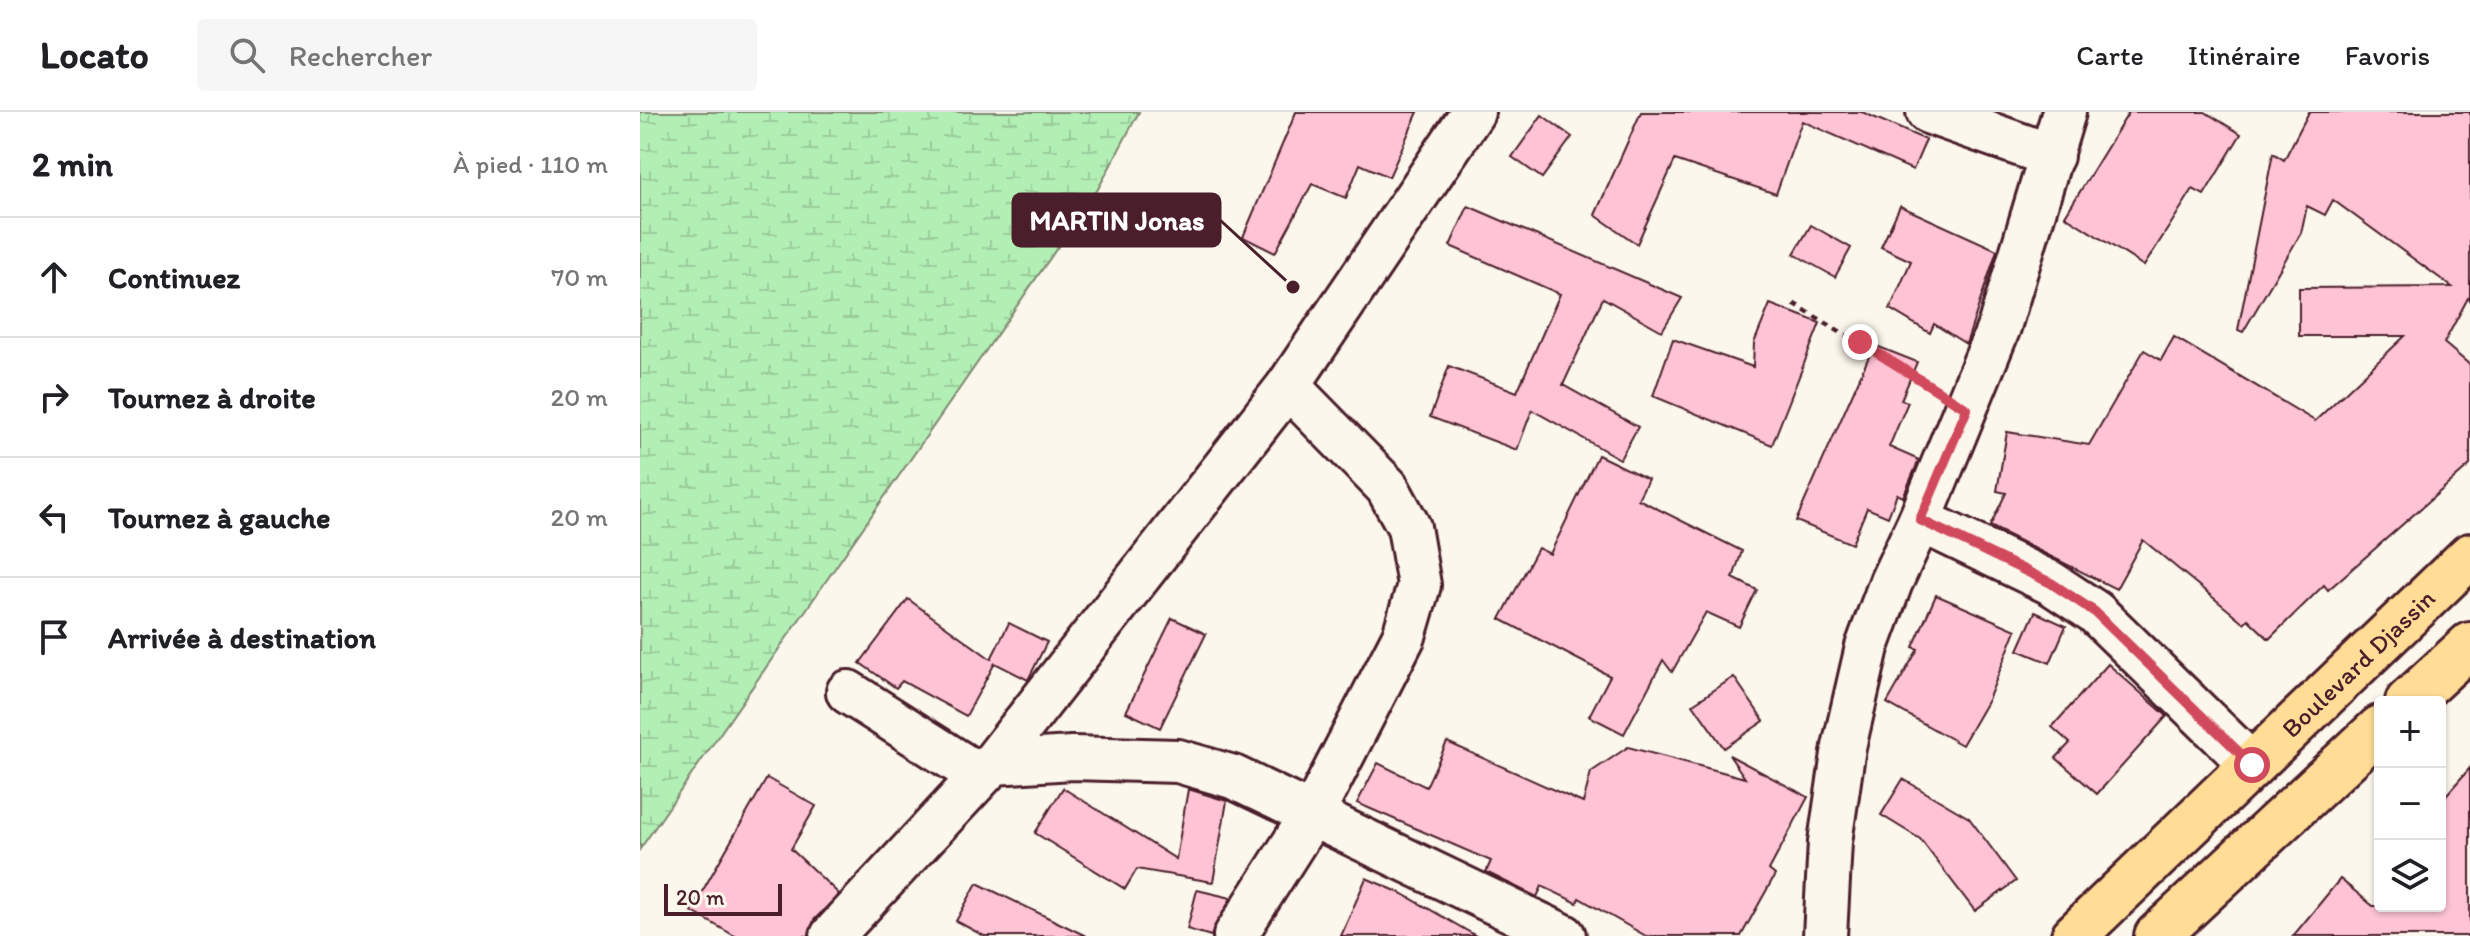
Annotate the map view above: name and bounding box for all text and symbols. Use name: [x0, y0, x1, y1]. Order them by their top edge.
search box: [197, 19, 757, 91]
text: Locato: [40, 32, 149, 78]
icon: search: [225, 33, 269, 77]
text: Rechercher: [289, 37, 432, 74]
text: Carte: [2076, 38, 2144, 72]
text: Itinéraire: [2188, 38, 2301, 72]
text: Favoris: [2345, 38, 2430, 72]
text: 2 min: [32, 144, 113, 185]
text: À pied · 110 m: [453, 148, 608, 180]
callout: MARTIN Jonas: [1013, 194, 1220, 246]
text: MARTIN Jonas: [1030, 203, 1204, 237]
icon: ahead: [32, 255, 76, 299]
text: Continuez: [108, 259, 240, 296]
text: 70 m: [551, 261, 608, 293]
route end: [1842, 324, 1878, 360]
icon: right: [32, 375, 76, 419]
text: Tournez à droite: [108, 379, 316, 416]
text: 20 m: [551, 381, 608, 413]
icon: left: [32, 495, 76, 539]
text: Tournez à gauche: [108, 499, 330, 536]
text: 20 m: [551, 501, 608, 533]
street label: Boulevard Djassin: [2275, 582, 2442, 744]
icon: arrive: [32, 615, 76, 659]
text: Arrivée à destination: [108, 619, 376, 656]
map controls: [2374, 696, 2446, 912]
button: +: [2374, 696, 2446, 768]
route start: [2234, 747, 2270, 783]
button: −: [2374, 768, 2446, 840]
button: layers: [2374, 840, 2446, 912]
scale bar: [664, 880, 782, 916]
text: 20 m: [676, 884, 725, 911]

